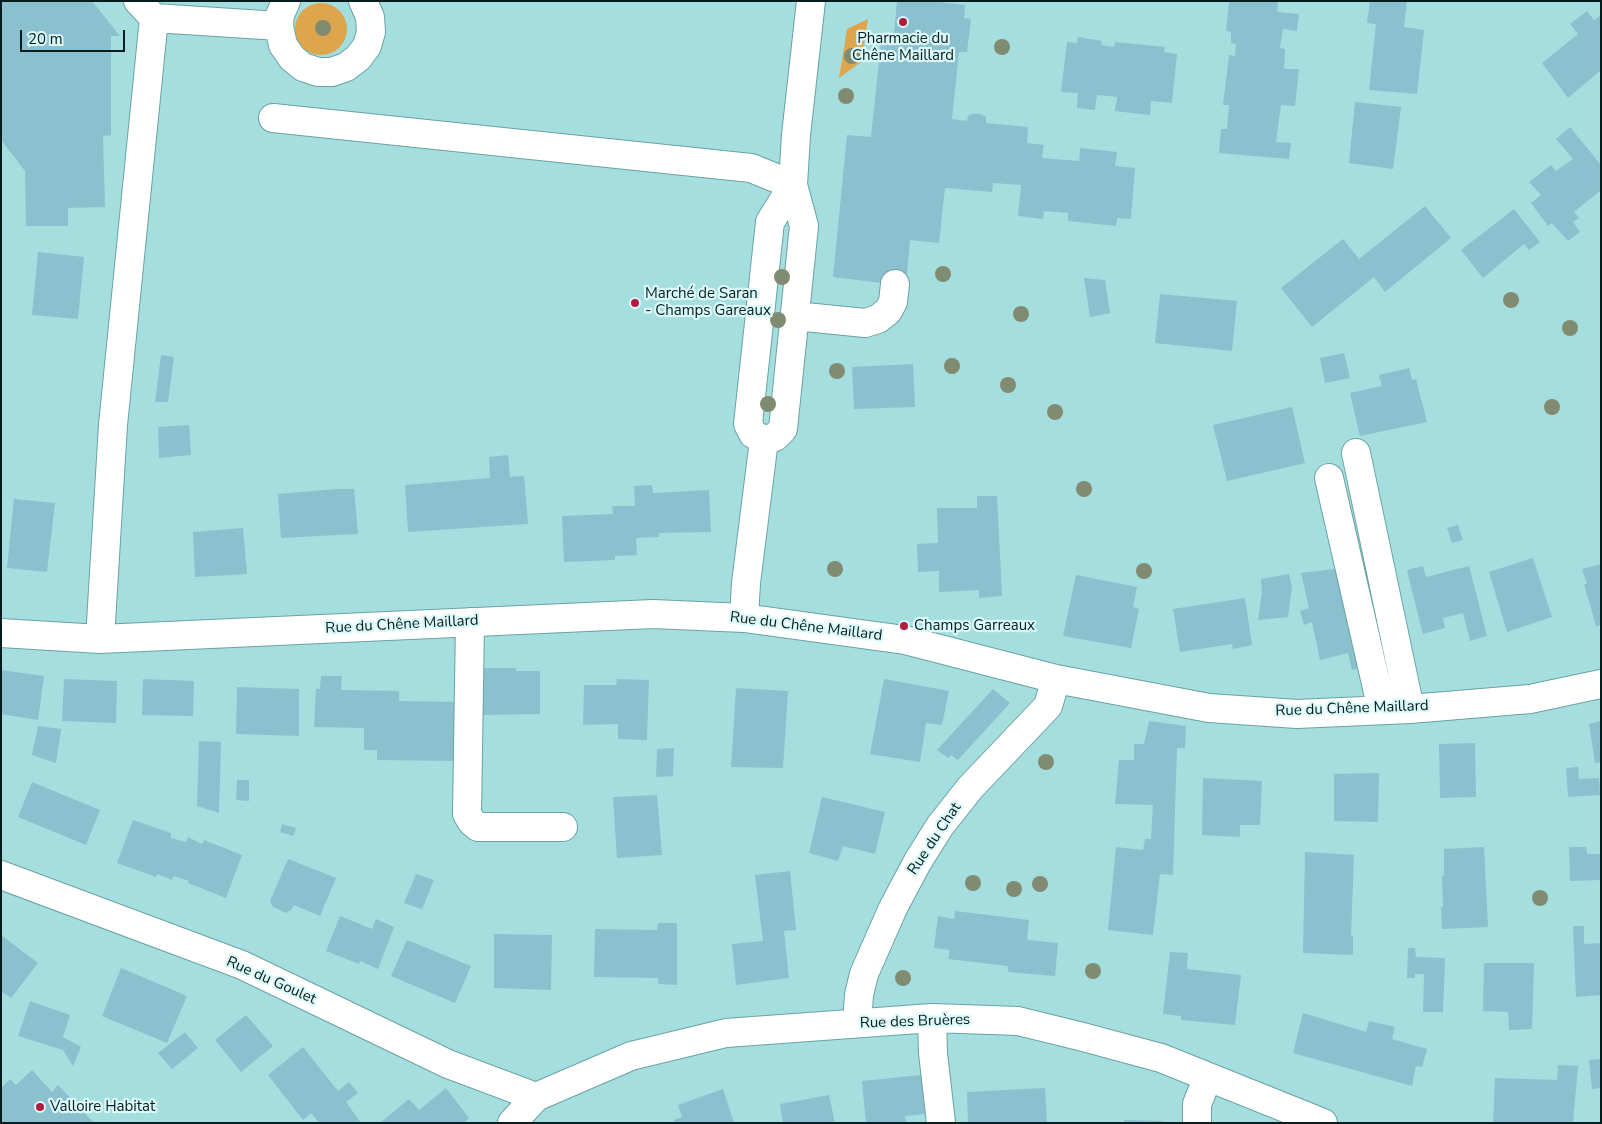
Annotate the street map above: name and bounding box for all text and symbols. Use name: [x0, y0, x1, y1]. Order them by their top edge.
marker: Pharmacie du Chêne Maillard: [897, 16, 909, 28]
scale bar: [22, 20, 128, 52]
text: 20 m: [28, 29, 63, 49]
place label: Pharmacie du Chêne Maillard: [852, 30, 954, 65]
place label: Marché de Saran - Champs Gareaux: [645, 285, 771, 320]
marker: Marché de Saran - Champs Gareaux: [629, 297, 641, 309]
street label: Rue du Chêne Maillard: [729, 609, 883, 645]
street label: Rue du Chêne Maillard: [325, 612, 479, 638]
place label: Champs Garreaux: [914, 617, 1035, 635]
marker: Champs Garreaux: [898, 620, 910, 632]
street label: Rue du Chêne Maillard: [1275, 697, 1429, 721]
street label: Rue du Chat: [904, 800, 966, 878]
street label: Rue du Goulet: [223, 953, 319, 1009]
street label: Rue des Bruères: [859, 1011, 971, 1033]
place label: Valloire Habitat: [50, 1098, 155, 1116]
marker: Valloire Habitat: [34, 1101, 46, 1113]

